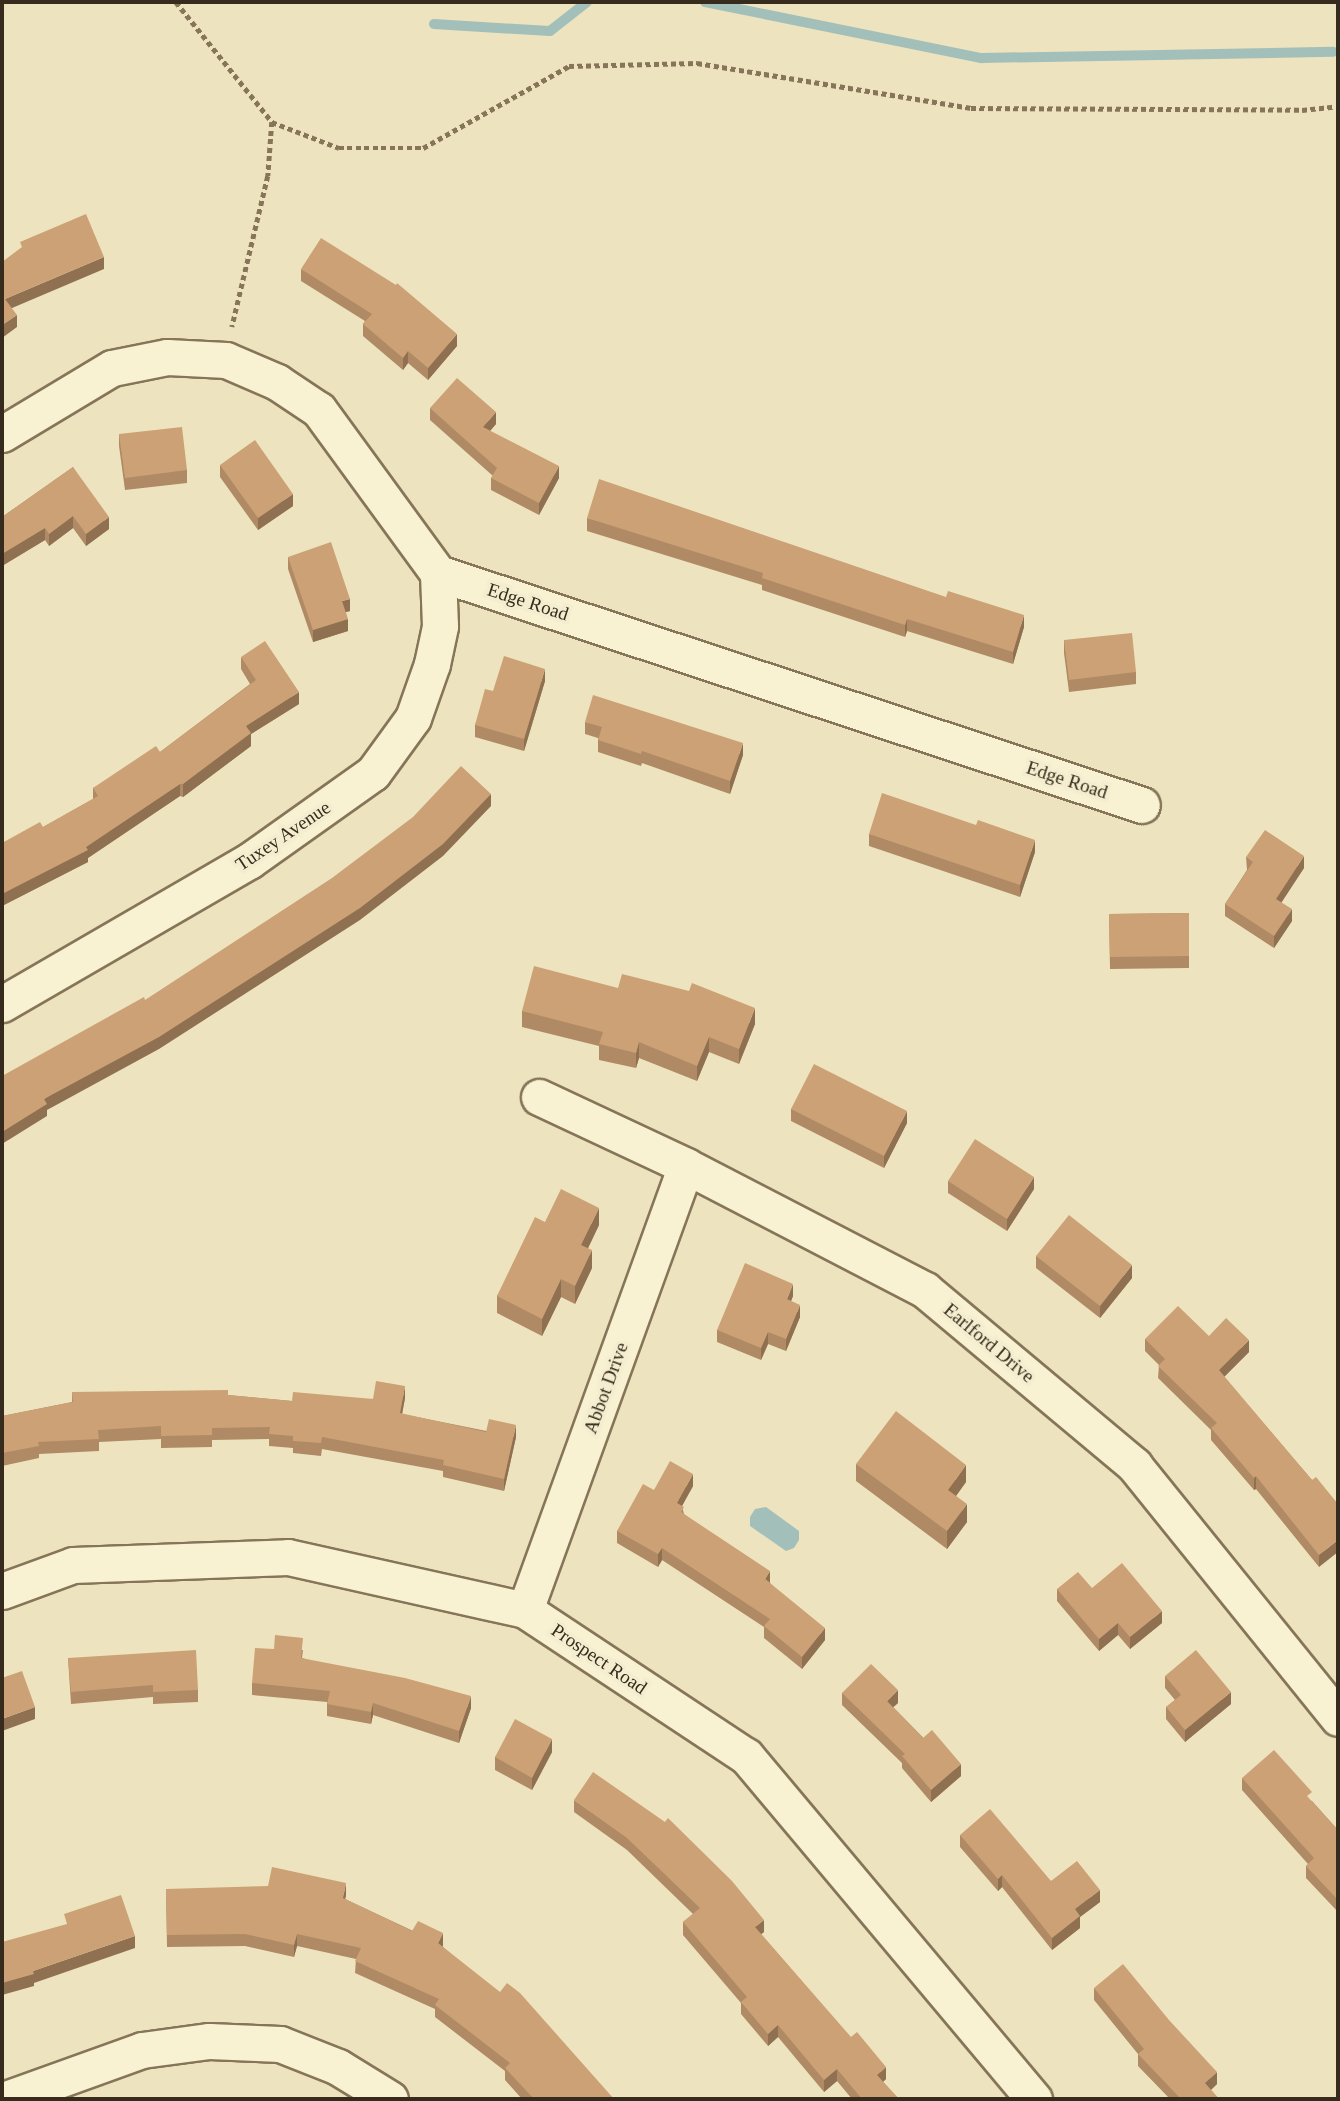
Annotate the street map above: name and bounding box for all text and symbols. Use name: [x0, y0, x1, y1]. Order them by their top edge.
street label: Edge Road: [485, 578, 571, 626]
street label: Edge Road: [1024, 756, 1110, 804]
street label: Tuxey Avenue: [231, 796, 335, 876]
street label: Earlford Drive: [939, 1298, 1039, 1388]
street label: Abbot Drive: [579, 1339, 633, 1437]
street label: Prospect Road: [547, 1619, 651, 1699]

